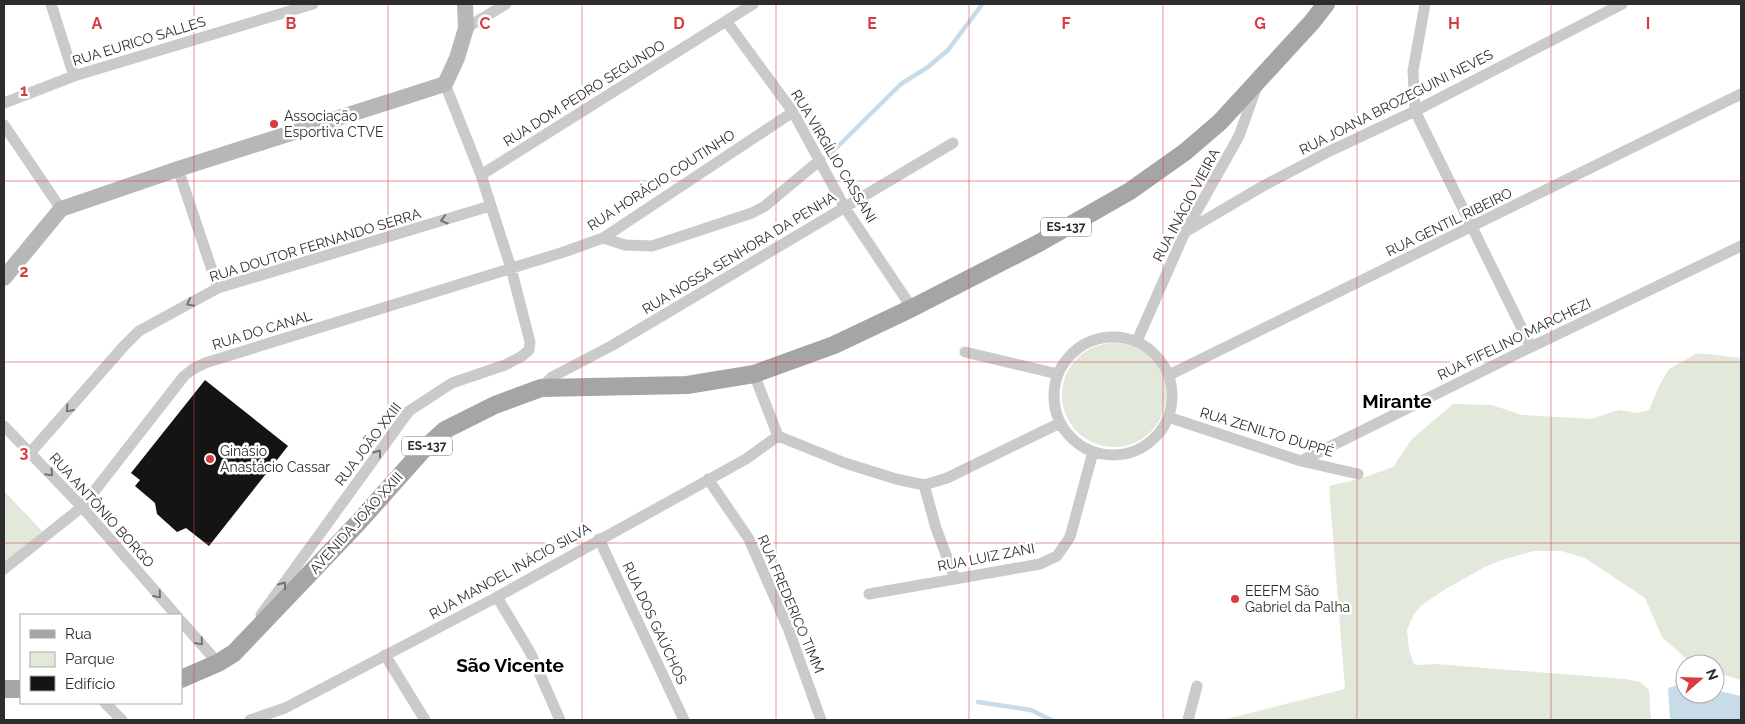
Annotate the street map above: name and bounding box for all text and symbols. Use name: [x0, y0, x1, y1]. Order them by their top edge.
street label: RUA EURICO SALLES: [70, 13, 208, 69]
text: B: [286, 14, 297, 33]
text: C: [480, 14, 491, 33]
text: D: [673, 14, 685, 33]
text: E: [867, 14, 877, 33]
text: F: [1061, 14, 1071, 33]
text: G: [1254, 14, 1266, 33]
text: H: [1448, 14, 1460, 33]
text: I: [1646, 14, 1650, 33]
street label: RUA DOM PEDRO SEGUNDO: [500, 37, 668, 149]
street label: RUA JOANA BROZEGUINI NEVES: [1297, 46, 1496, 158]
text: 1: [20, 81, 28, 100]
street label: RUA VIRGÍLIO CASSANI: [788, 86, 881, 225]
place label: Associação Esportiva CTVE: [284, 108, 384, 140]
marker: Associação Esportiva CTVE: [268, 118, 280, 130]
street label: RUA HORÁCIO COUTINHO: [584, 126, 738, 234]
street label: RUA INÁCIO VIEIRA: [1149, 145, 1223, 264]
street label: RUA GENTIL RIBEIRO: [1383, 185, 1515, 259]
street label: RUA NOSSA SENHORA DA PENHA: [639, 188, 839, 317]
street label: RUA DOUTOR FERNANDO SERRA: [207, 205, 423, 285]
one-way arrow: [440, 215, 448, 225]
road number: ES-137: [1041, 218, 1091, 236]
text: 2: [19, 262, 29, 281]
street label: RUA FIFELINO MARCHEZI: [1435, 295, 1593, 383]
one-way arrow: [186, 297, 195, 307]
street label: RUA DO CANAL: [210, 307, 314, 353]
district label: Mirante: [1362, 390, 1432, 412]
street label: RUA JOÃO XXIII: [331, 399, 404, 489]
one-way arrow: [66, 403, 75, 412]
street label: RUA ZENILTO DUPPÉ: [1198, 403, 1336, 460]
road number: ES-137: [402, 436, 452, 456]
text: 3: [20, 443, 29, 462]
place label: Ginásio Anastácio Cassar: [220, 443, 330, 475]
street label: RUA ANTÔNIO BORGO: [46, 449, 158, 570]
one-way arrow: [372, 449, 381, 459]
marker: Ginásio Anastácio Cassar: [204, 453, 216, 465]
one-way arrow: [44, 468, 53, 477]
street label: AVENIDA JOÃO XXIII: [306, 468, 406, 577]
street label: RUA MANOEL INÁCIO SILVA: [426, 519, 594, 622]
street label: RUA FREDERICO TIMM: [755, 532, 827, 676]
street label: RUA LUIZ ZANI: [936, 540, 1036, 574]
street label: RUA DOS GAÚCHOS: [620, 559, 691, 687]
one-way arrow: [277, 581, 286, 591]
place label: EEEFM São Gabriel da Palha: [1245, 583, 1350, 615]
one-way arrow: [152, 589, 161, 598]
marker: EEEFM São Gabriel da Palha: [1229, 593, 1241, 605]
legend: [20, 614, 182, 704]
text: Rua: [65, 625, 92, 643]
one-way arrow: [194, 637, 203, 646]
text: Parque: [65, 650, 115, 668]
district label: São Vicente: [456, 654, 564, 676]
north arrow: [1675, 654, 1725, 704]
text: N: [1703, 667, 1722, 682]
text: Edifício: [65, 675, 115, 693]

